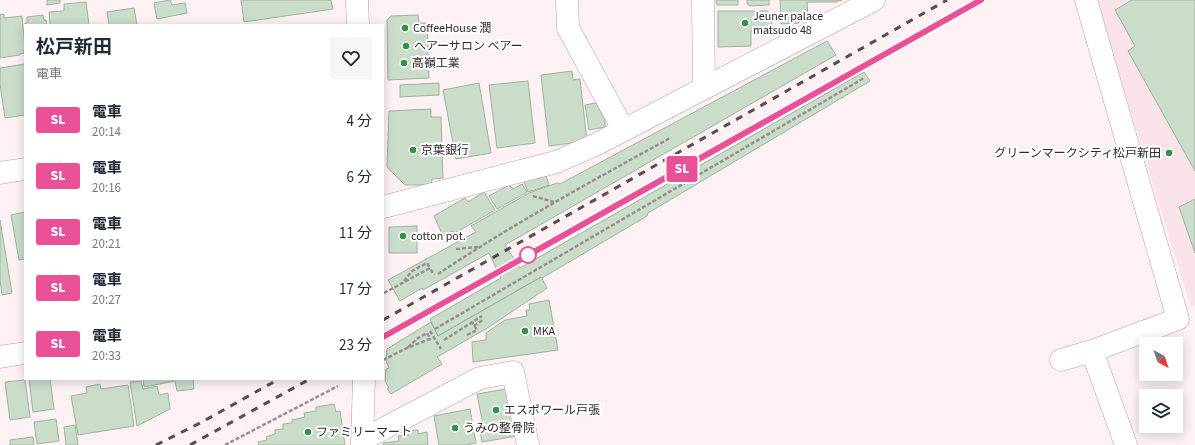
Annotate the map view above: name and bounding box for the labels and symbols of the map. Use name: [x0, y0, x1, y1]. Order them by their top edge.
place label: Jeuner palace matsudo 48: [753, 8, 823, 39]
marker: Jeuner palace matsudo 48: [740, 18, 750, 28]
place label: CoffeeHouse 潤: [413, 20, 491, 37]
marker: CoffeeHouse 潤: [400, 23, 410, 33]
place label: ヘアーサロン ベアー: [414, 38, 523, 55]
marker: ヘアーサロン ベアー: [401, 41, 411, 51]
place label: 高嶺工業: [412, 55, 460, 72]
marker: 高嶺工業: [399, 58, 409, 68]
place label: 京葉銀行: [421, 142, 469, 159]
marker: 京葉銀行: [408, 145, 418, 155]
place label: グリーンマークシティ松戸新田: [994, 145, 1161, 162]
marker: グリーンマークシティ松戸新田: [1164, 148, 1174, 158]
line badge: SL: [664, 156, 700, 182]
place label: cotton pot.: [411, 228, 466, 245]
marker: cotton pot.: [398, 231, 408, 241]
unlabelled marker: [519, 246, 537, 264]
place label: MKA: [533, 323, 556, 340]
marker: MKA: [520, 326, 530, 336]
north arrow: [1139, 337, 1183, 381]
place label: エスポワール戸張: [504, 402, 600, 419]
marker: エスポワール戸張: [491, 405, 501, 415]
place label: うみの整骨院: [463, 420, 535, 437]
marker: うみの整骨院: [450, 423, 460, 433]
place label: ファミリーマート: [316, 424, 412, 441]
marker: ファミリーマート: [303, 427, 313, 437]

